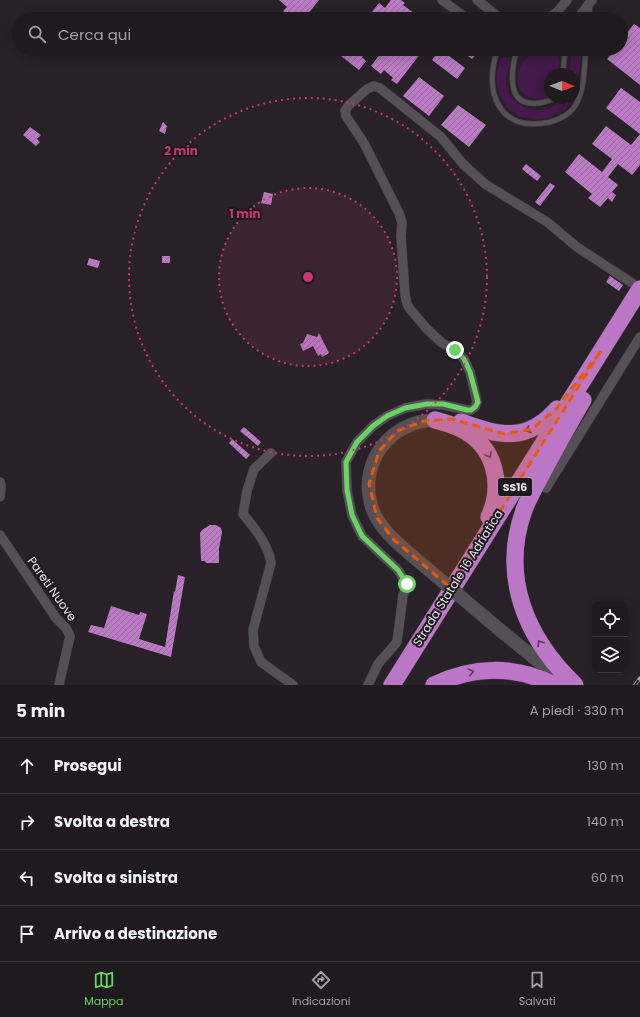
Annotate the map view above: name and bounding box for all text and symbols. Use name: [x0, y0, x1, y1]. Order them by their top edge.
search box: [12, 12, 628, 56]
icon: search: [26, 23, 48, 45]
text: Cerca qui: [58, 24, 131, 45]
north arrow: [544, 68, 580, 104]
text: 2 min: [164, 142, 198, 159]
text: 1 min: [229, 205, 261, 222]
centre of rings: [301, 270, 315, 284]
route end: [446, 341, 464, 359]
one-way arrow: [524, 425, 531, 434]
one-way arrow: [484, 451, 491, 459]
road number: SS16: [498, 478, 532, 496]
street label: Strada Statale 16 Adriatica: [408, 506, 507, 649]
street label: Pareti Nuove: [24, 553, 81, 624]
route start: [398, 575, 416, 593]
map controls: [592, 601, 628, 673]
button: locate: [592, 601, 628, 637]
button: layers: [592, 637, 628, 673]
one-way arrow: [537, 640, 544, 647]
one-way arrow: [468, 668, 474, 677]
text: 5 min: [16, 699, 65, 723]
text: A piedi · 330 m: [530, 701, 624, 720]
icon: ahead: [16, 755, 38, 777]
text: Prosegui: [54, 755, 122, 776]
text: 130 m: [587, 756, 624, 775]
icon: right: [16, 811, 38, 833]
text: Svolta a destra: [54, 811, 170, 832]
text: 140 m: [587, 812, 624, 831]
icon: left: [16, 867, 38, 889]
text: Svolta a sinistra: [54, 867, 178, 888]
text: 60 m: [591, 868, 624, 887]
icon: arrive: [16, 923, 38, 945]
text: Arrivo a destinazione: [54, 923, 217, 944]
tab: Mappa: [84, 969, 123, 1010]
tab: Indicazioni: [292, 969, 350, 1010]
tab: Salvati: [519, 969, 556, 1010]

